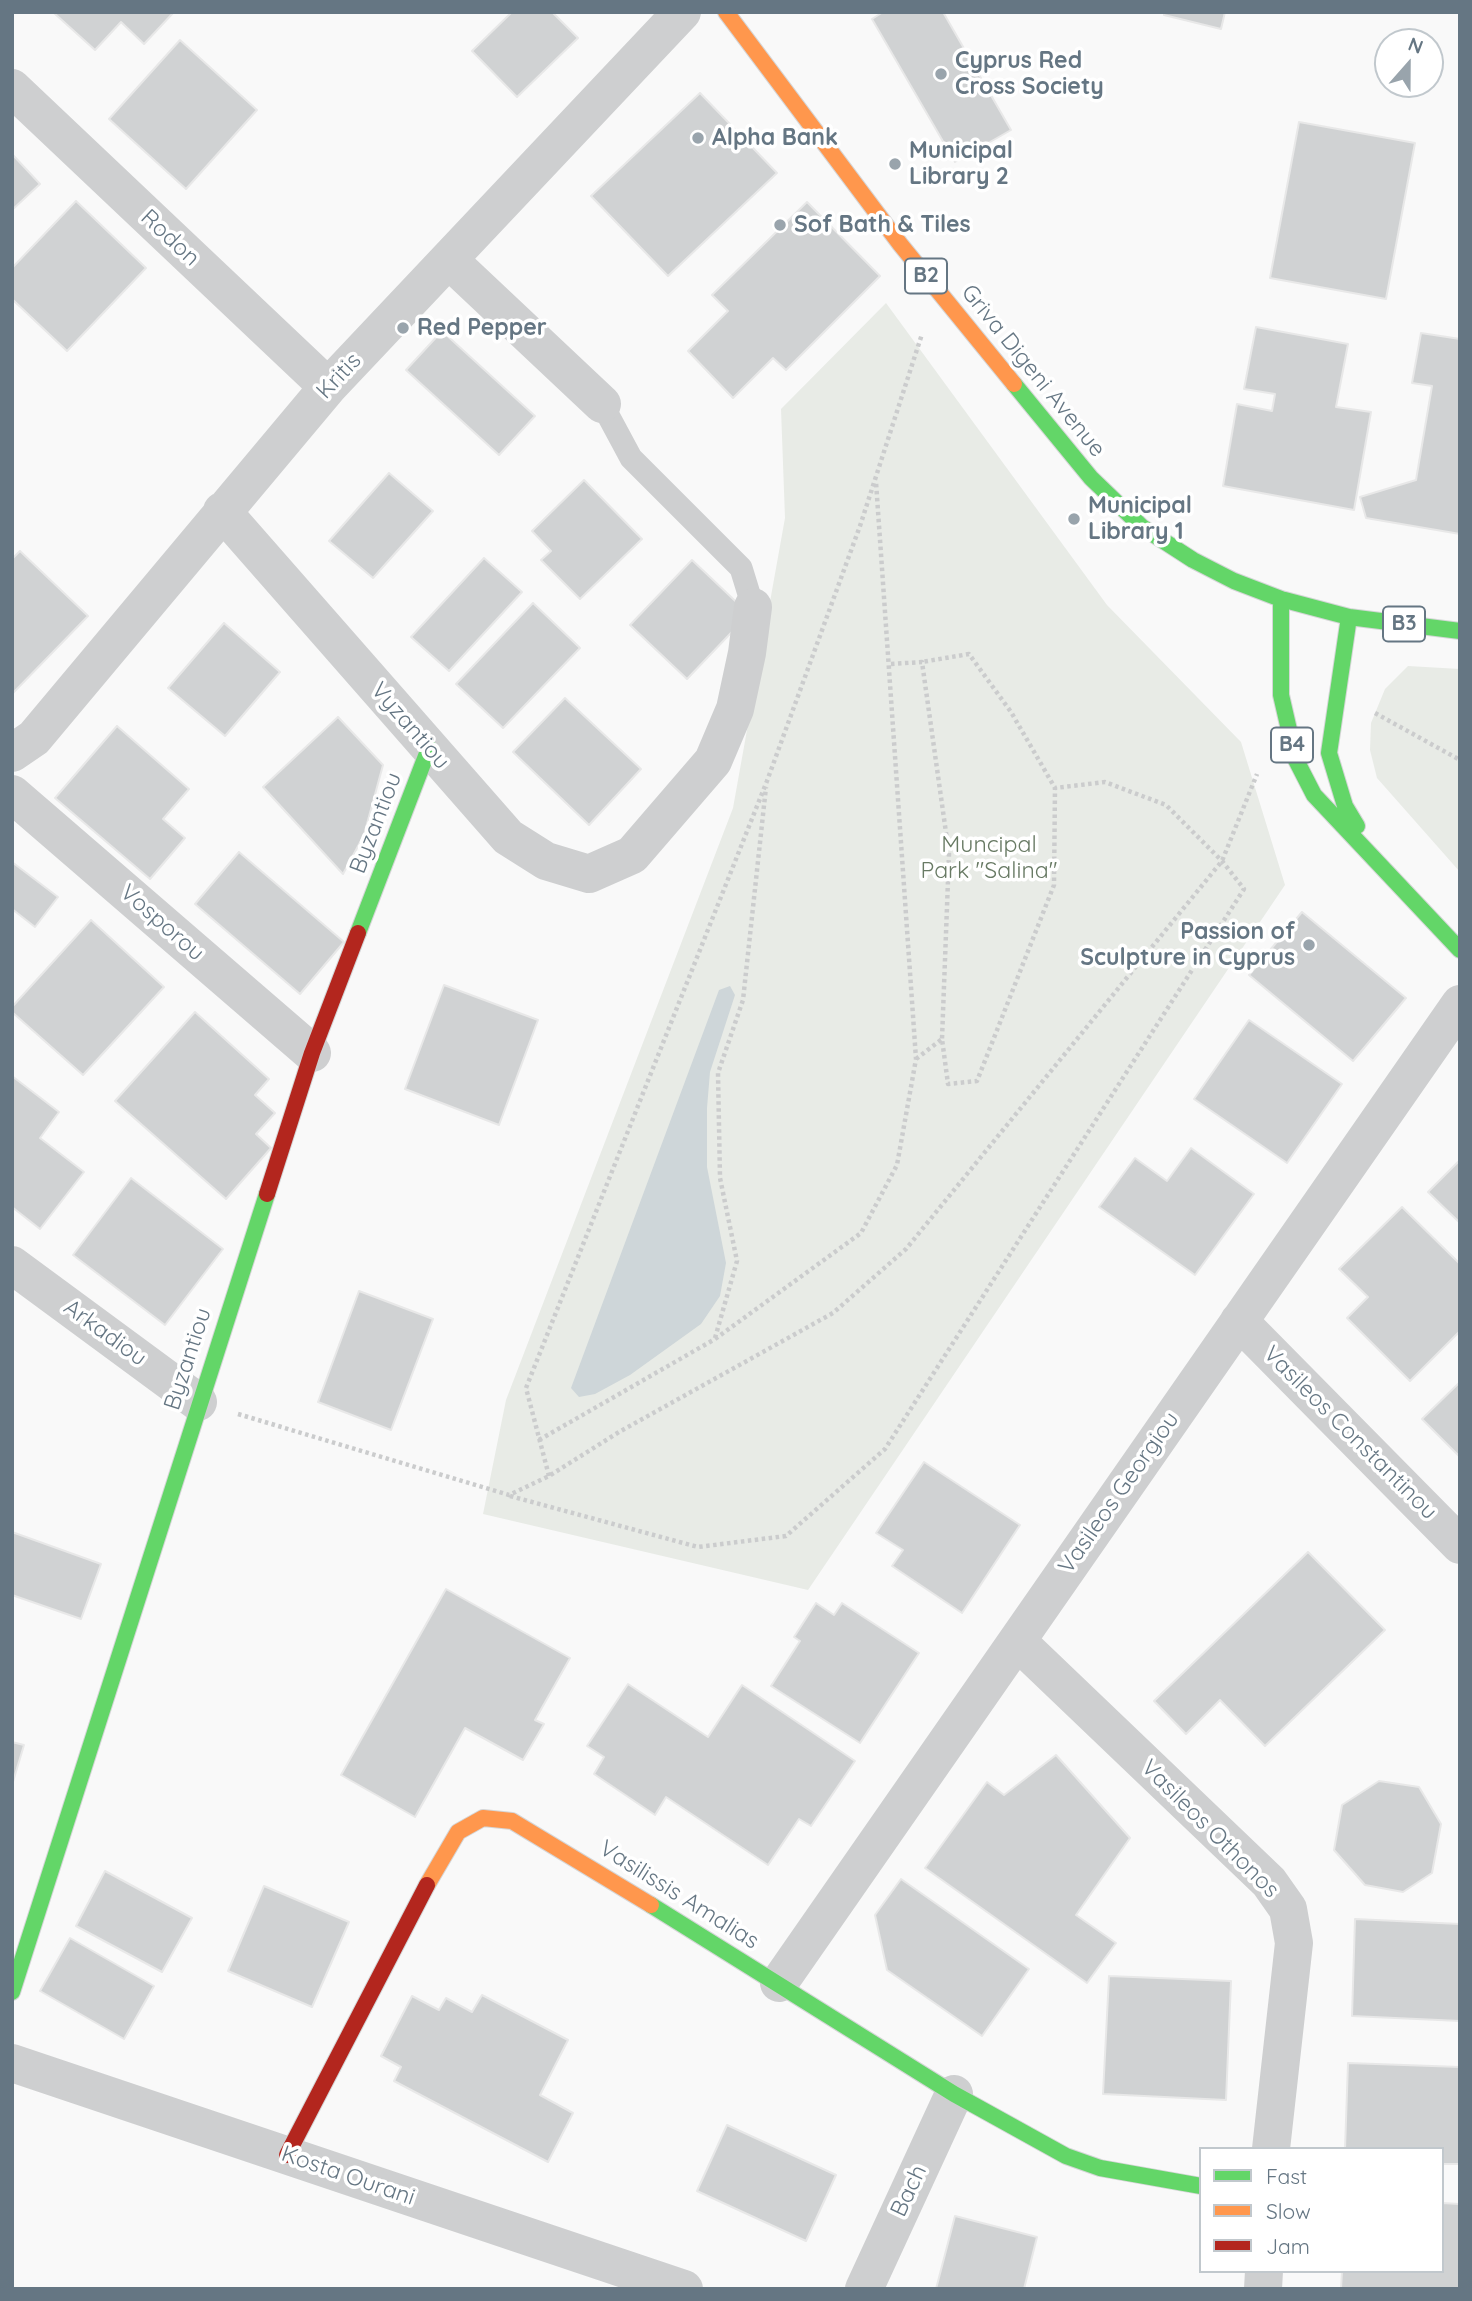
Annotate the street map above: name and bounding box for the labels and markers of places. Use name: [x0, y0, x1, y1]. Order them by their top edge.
place label: Cyprus Red Cross Society: [955, 47, 1104, 101]
marker: Cyprus Red Cross Society: [933, 66, 949, 82]
place label: Alpha Bank: [712, 124, 838, 152]
marker: Alpha Bank: [690, 130, 706, 146]
place label: Municipal Library 2: [909, 137, 1013, 191]
marker: Municipal Library 2: [887, 156, 903, 172]
place label: Sof Bath & Tiles: [794, 211, 971, 239]
marker: Sof Bath & Tiles: [772, 217, 788, 233]
place label: Red Pepper: [417, 314, 547, 342]
marker: Red Pepper: [395, 320, 411, 336]
place label: Municipal Library 1: [1088, 492, 1192, 546]
marker: Municipal Library 1: [1066, 511, 1082, 527]
place label: Passion of Sculpture in Cyprus: [1080, 918, 1295, 972]
marker: Passion of Sculpture in Cyprus: [1301, 937, 1317, 953]

